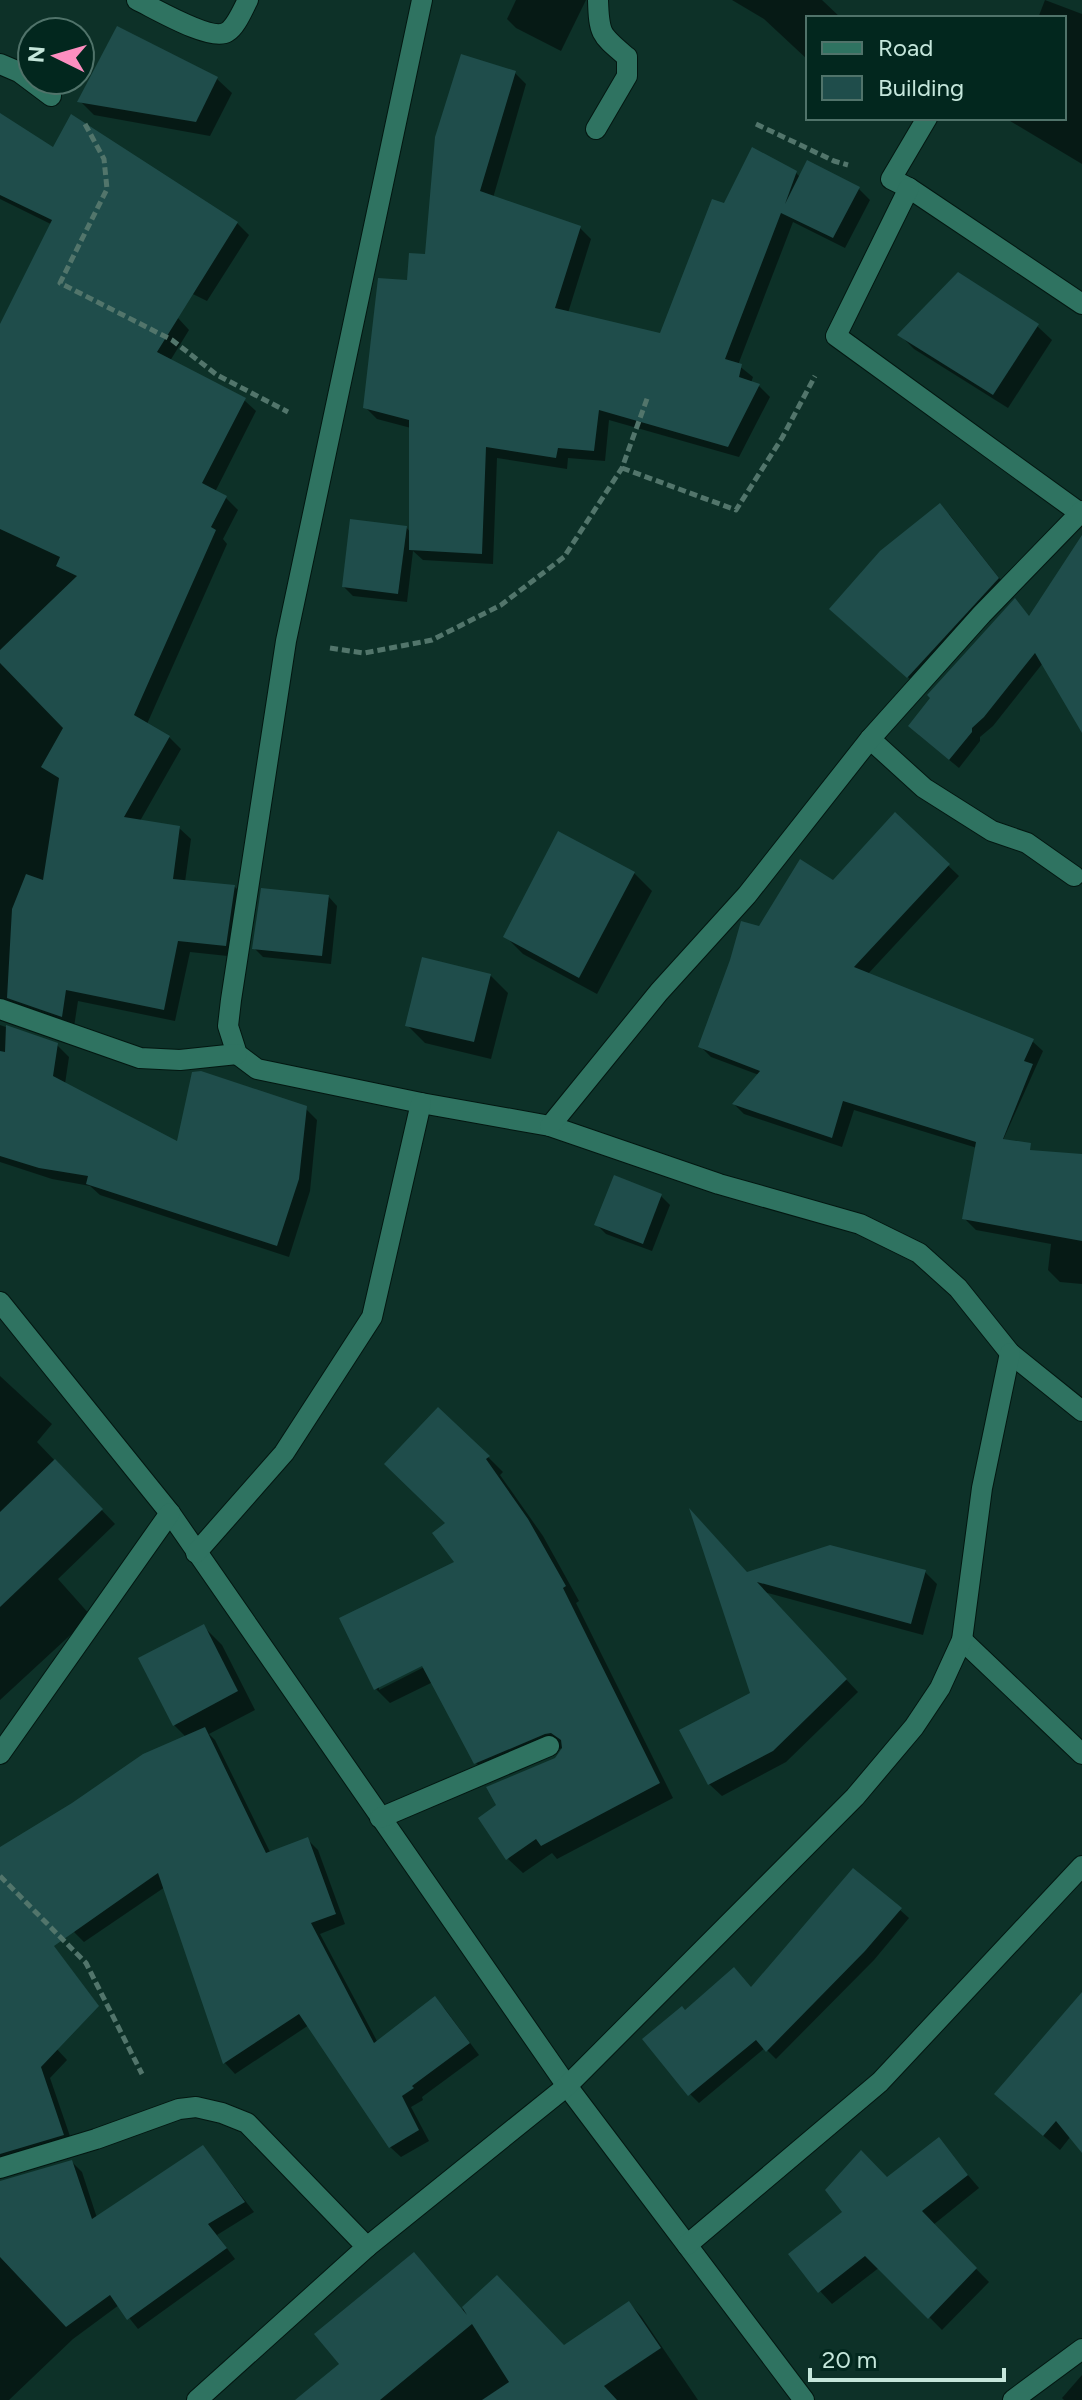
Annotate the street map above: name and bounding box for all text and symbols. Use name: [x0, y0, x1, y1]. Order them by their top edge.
north arrow: [16, 16, 96, 96]
legend: [806, 16, 1066, 120]
text: Road: [878, 33, 933, 62]
text: N: [22, 45, 51, 64]
text: Building: [878, 73, 964, 102]
scale bar: [810, 2332, 1004, 2382]
text: 20 m: [822, 2345, 877, 2374]

